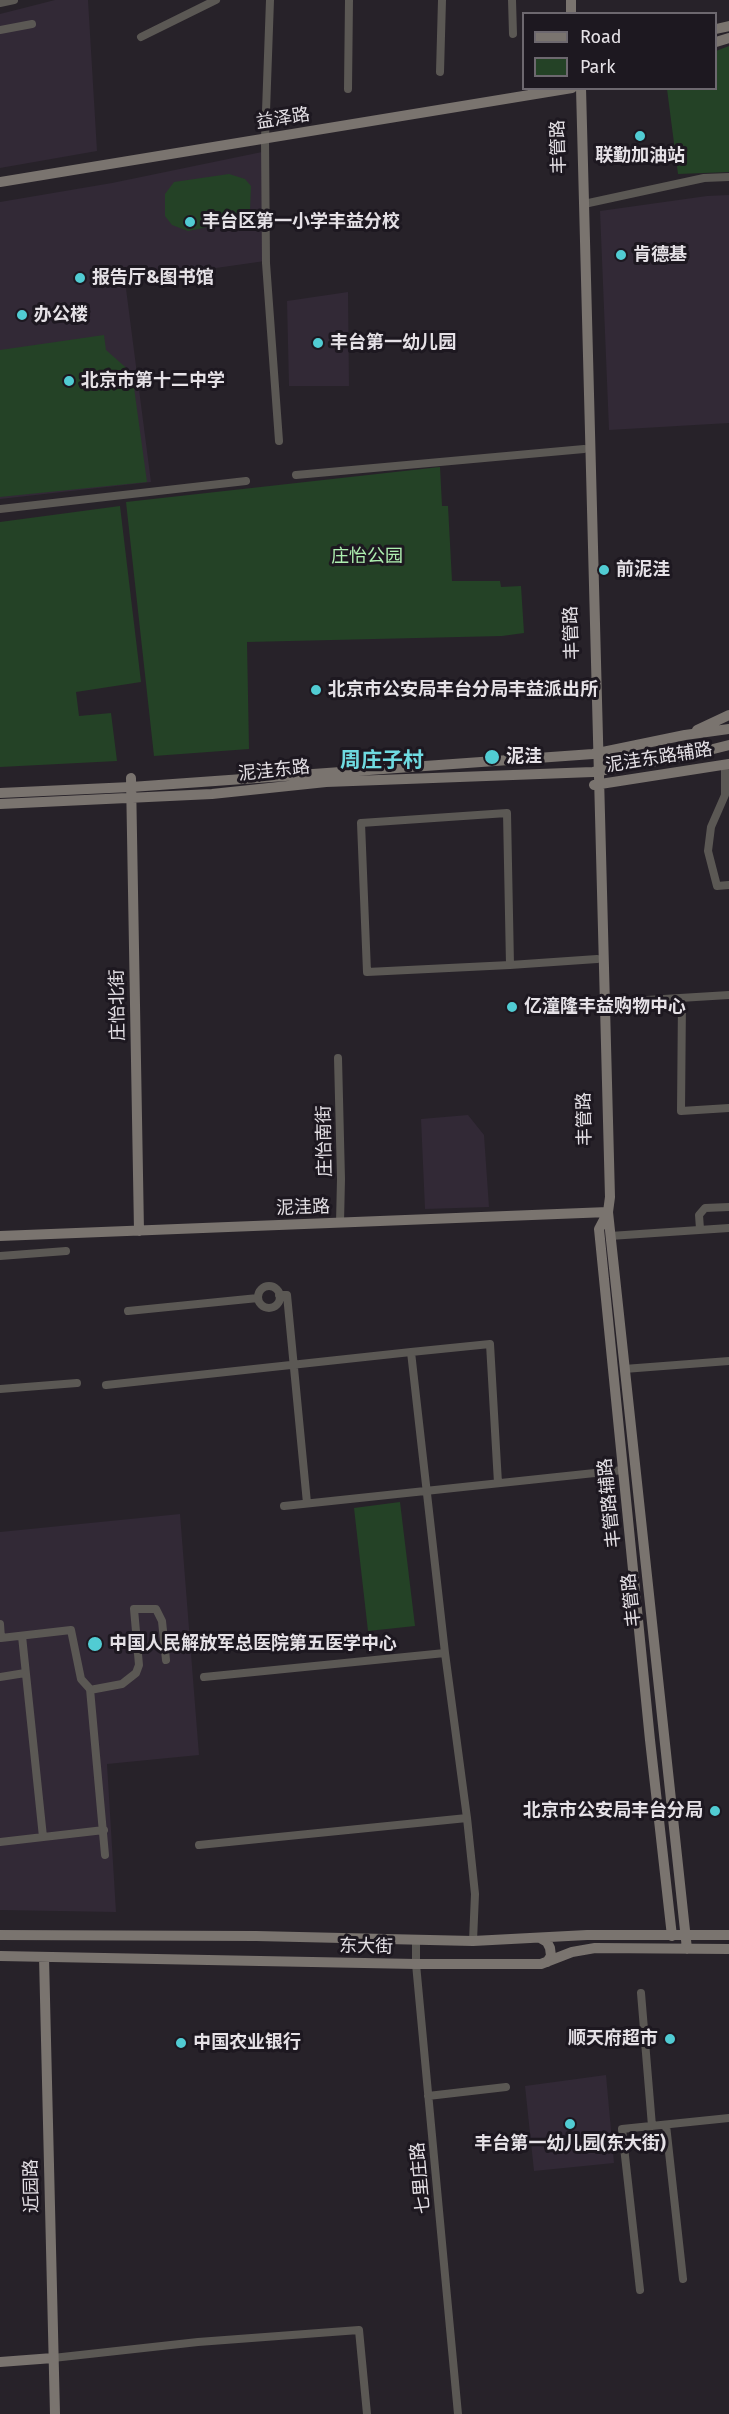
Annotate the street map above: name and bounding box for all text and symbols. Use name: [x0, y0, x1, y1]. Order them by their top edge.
legend: [522, 12, 717, 90]
text: Road: [580, 26, 622, 48]
text: Park: [580, 56, 615, 78]
street label: 益泽路: [255, 104, 311, 134]
street label: 丰管路: [547, 120, 571, 174]
marker: 联勤加油站: [633, 129, 647, 143]
place label: 联勤加油站: [595, 145, 685, 167]
place label: 丰台区第一小学丰益分校: [202, 211, 400, 233]
marker: 丰台区第一小学丰益分校: [183, 215, 197, 229]
place label: 肯德基: [633, 244, 687, 266]
marker: 肯德基: [614, 248, 628, 262]
place label: 报告厅&图书馆: [92, 267, 214, 289]
marker: 报告厅&图书馆: [73, 271, 87, 285]
place label: 办公楼: [34, 304, 88, 326]
marker: 办公楼: [15, 308, 29, 322]
place label: 丰台第一幼儿园: [330, 332, 456, 354]
marker: 丰台第一幼儿园: [311, 336, 325, 350]
place label: 北京市第十二中学: [81, 370, 225, 392]
marker: 北京市第十二中学: [62, 374, 76, 388]
park label: 庄怡公园: [331, 546, 403, 568]
place label: 前泥洼: [616, 559, 670, 581]
marker: 前泥洼: [597, 563, 611, 577]
street label: 丰管路: [560, 606, 584, 660]
place label: 北京市公安局丰台分局丰益派出所: [328, 679, 598, 701]
marker: 北京市公安局丰台分局丰益派出所: [309, 683, 323, 697]
street label: 泥洼东路辅路: [604, 739, 714, 777]
place label: 泥洼: [506, 746, 542, 768]
district label: 周庄子村: [340, 748, 424, 774]
marker: 泥洼: [483, 748, 501, 766]
street label: 泥洼东路: [237, 756, 311, 786]
street label: 庄怡北街: [107, 969, 129, 1041]
place label: 亿潼隆丰益购物中心: [524, 996, 686, 1018]
marker: 亿潼隆丰益购物中心: [505, 1000, 519, 1014]
street label: 丰管路: [574, 1092, 596, 1146]
street label: 庄怡南街: [314, 1105, 336, 1177]
street label: 泥洼路: [276, 1196, 330, 1220]
street label: 丰管路辅路: [595, 1457, 625, 1549]
street label: 丰管路: [618, 1572, 646, 1628]
place label: 中国人民解放军总医院第五医学中心: [109, 1633, 397, 1655]
marker: 中国人民解放军总医院第五医学中心: [86, 1635, 104, 1653]
place label: 北京市公安局丰台分局: [523, 1800, 703, 1822]
marker: 北京市公安局丰台分局: [708, 1804, 722, 1818]
street label: 东大街: [339, 1936, 393, 1958]
place label: 顺天府超市: [568, 2028, 658, 2050]
place label: 中国农业银行: [193, 2032, 301, 2054]
marker: 顺天府超市: [663, 2032, 677, 2046]
marker: 中国农业银行: [174, 2036, 188, 2050]
marker: 丰台第一幼儿园(东大街): [563, 2117, 577, 2131]
place label: 丰台第一幼儿园(东大街): [474, 2133, 666, 2155]
street label: 七里庄路: [407, 2141, 435, 2215]
street label: 近园路: [21, 2159, 43, 2213]

